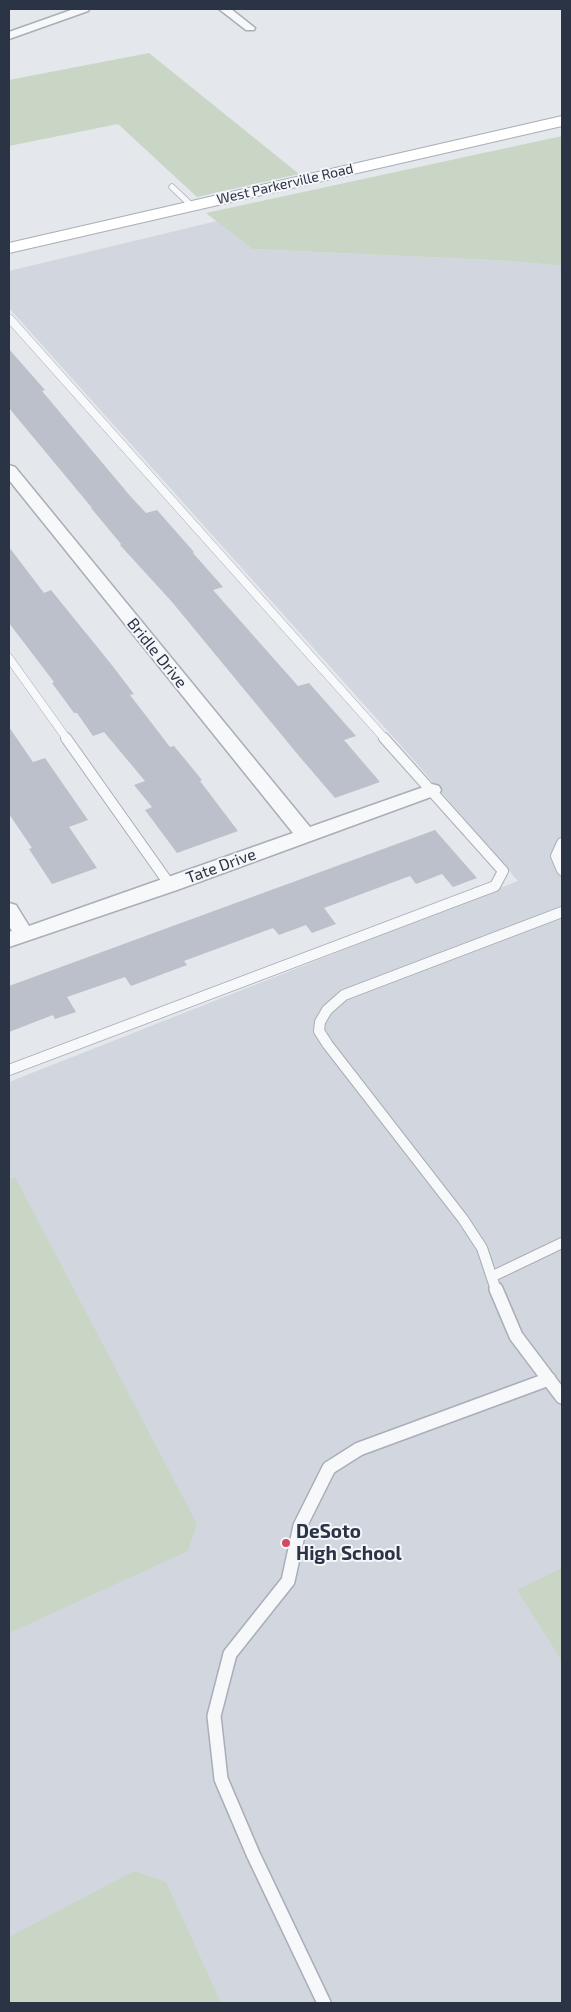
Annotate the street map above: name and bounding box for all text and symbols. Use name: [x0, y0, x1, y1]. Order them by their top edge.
street label: West Parkerville Road: [215, 160, 355, 208]
street label: Bridle Drive: [123, 614, 191, 692]
street label: Tate Drive: [184, 845, 258, 887]
place label: DeSoto High School: [296, 1521, 402, 1565]
marker: DeSoto High School: [280, 1537, 292, 1549]

